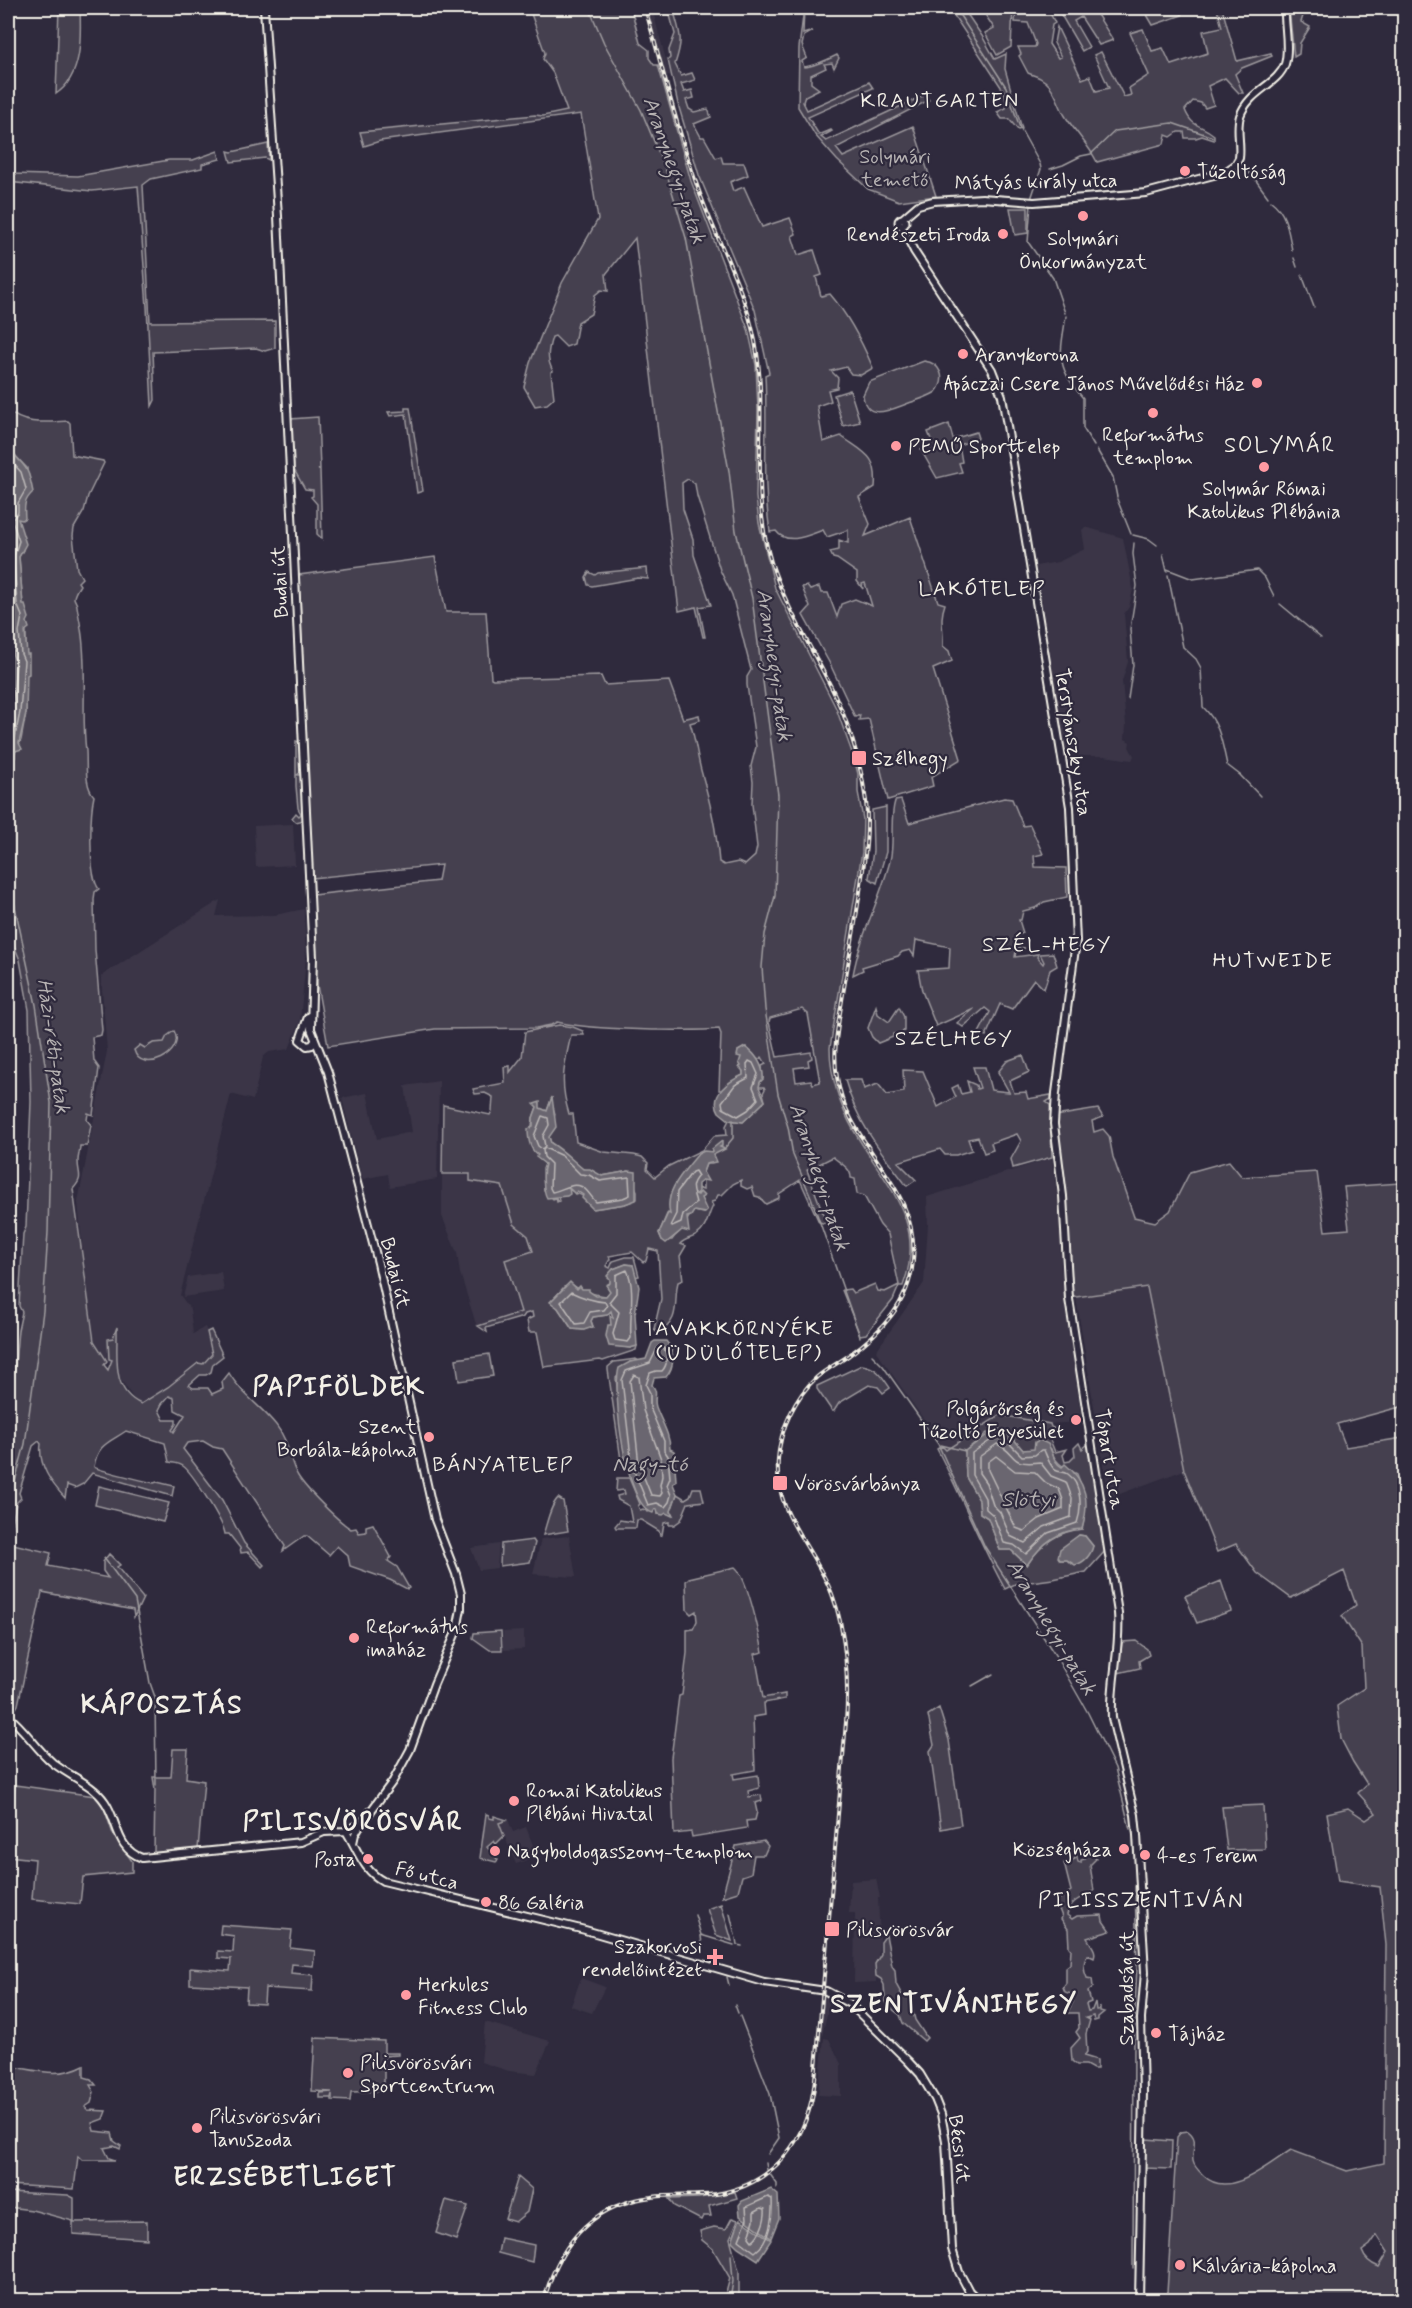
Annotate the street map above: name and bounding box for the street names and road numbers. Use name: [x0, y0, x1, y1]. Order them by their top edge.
street label: Mátyás király utca: [954, 168, 1118, 197]
street label: Budai út: [265, 545, 296, 619]
street label: Terstyánszky utca: [1048, 667, 1097, 818]
street label: Budai út: [373, 1235, 416, 1312]
street label: Tópart utca: [1087, 1407, 1130, 1512]
street label: Fő utca: [392, 1856, 461, 1897]
street label: Szabadság út: [1114, 1930, 1141, 2046]
street label: Bécsi út: [941, 2113, 976, 2185]

